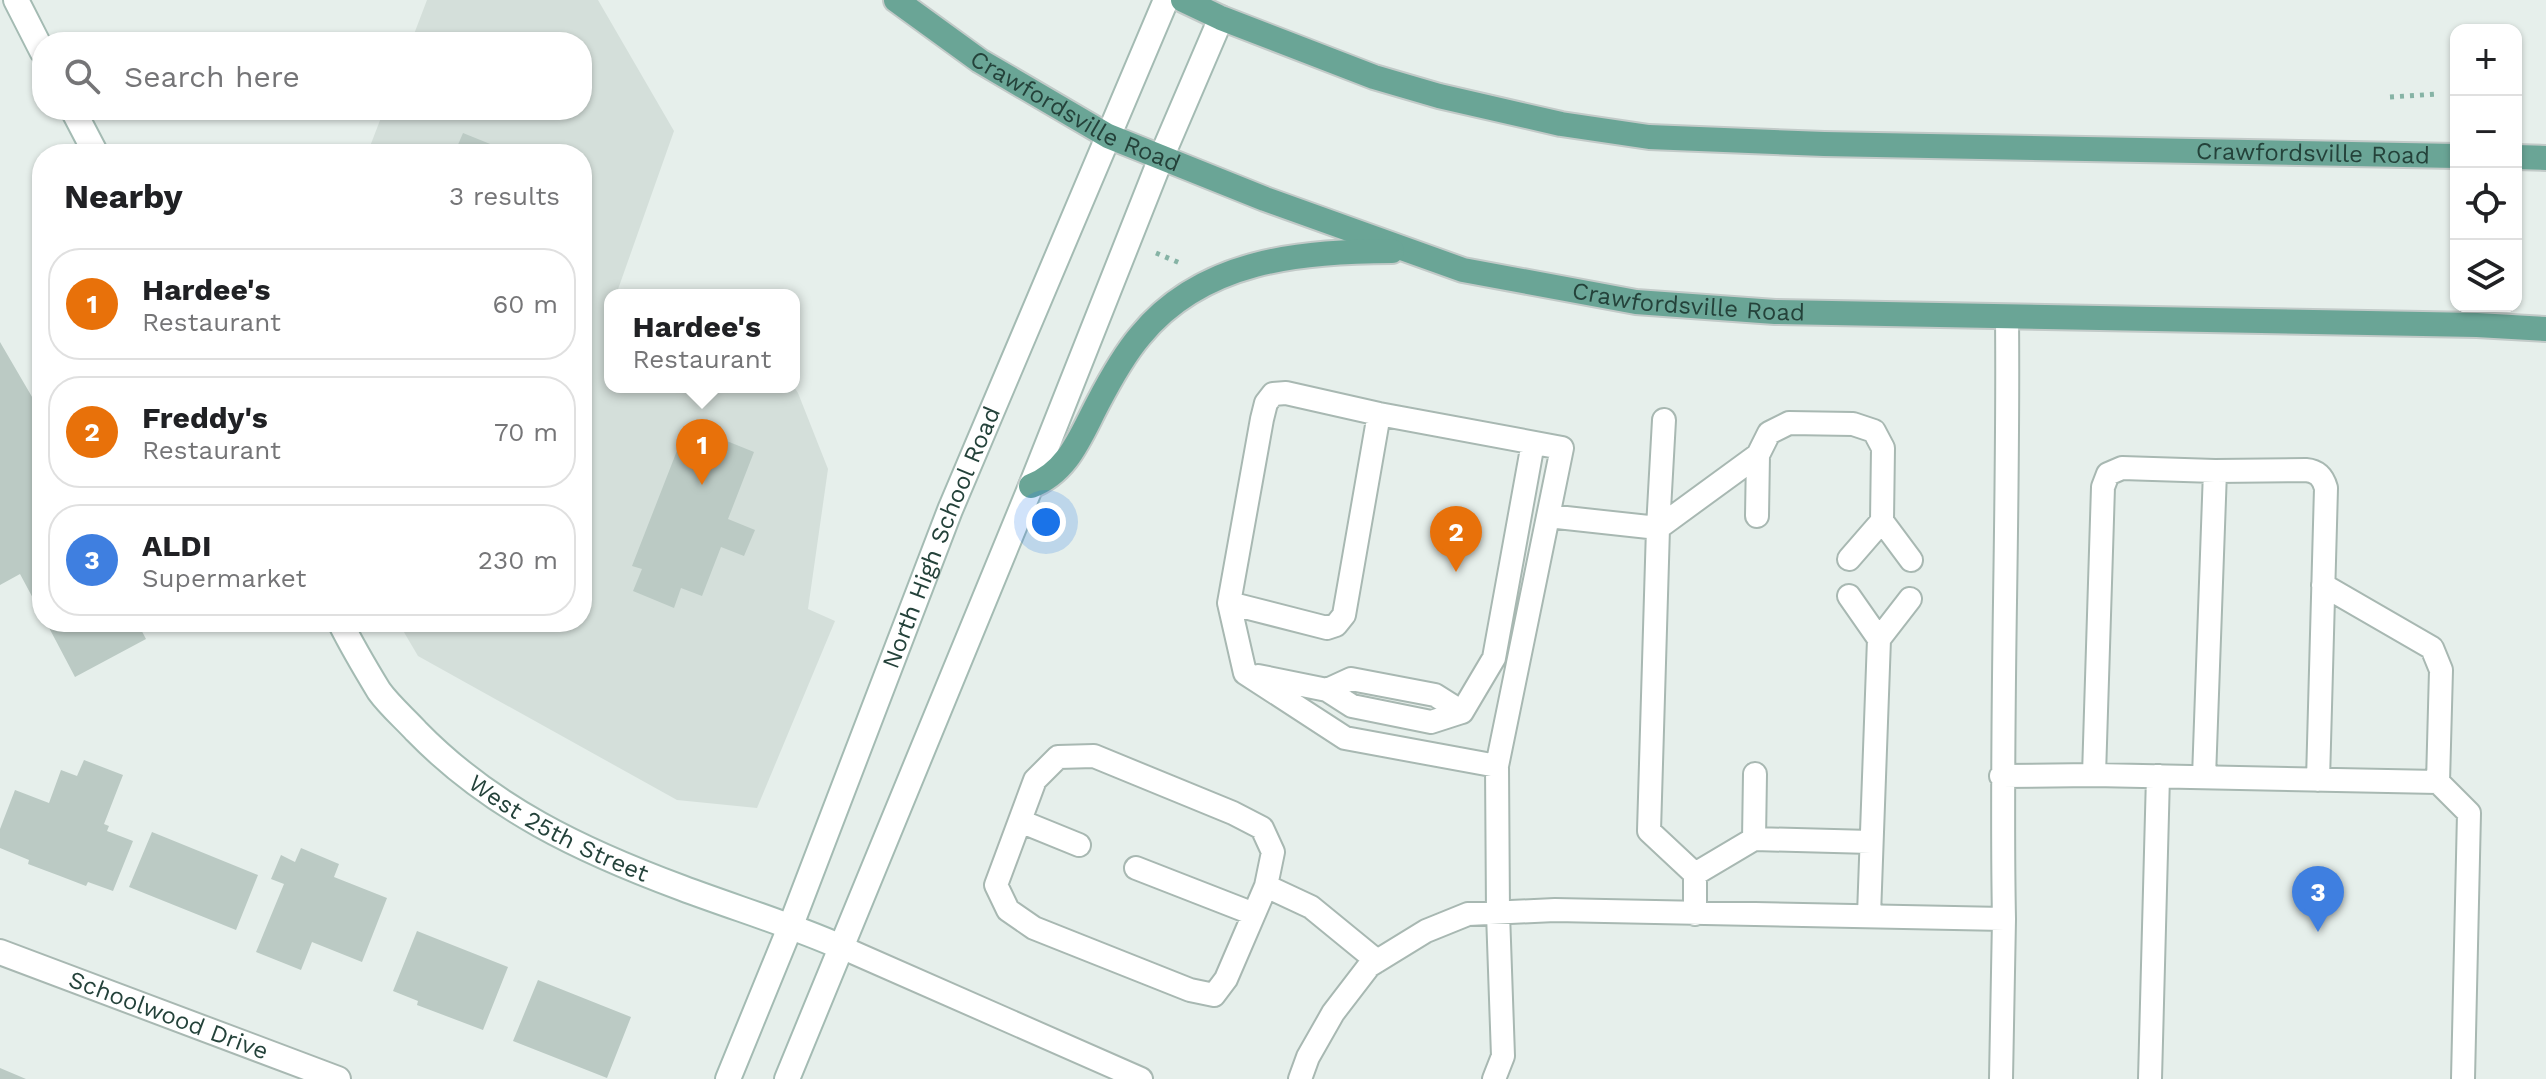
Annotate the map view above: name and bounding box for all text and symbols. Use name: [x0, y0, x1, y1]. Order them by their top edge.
map controls: [2450, 24, 2522, 312]
button: +: [2450, 24, 2522, 96]
search box: [32, 32, 592, 120]
street label: Crawfordsville Road: [965, 45, 1184, 178]
icon: search: [60, 54, 104, 98]
text: Search here: [124, 59, 300, 94]
button: −: [2450, 96, 2522, 168]
street label: Crawfordsville Road: [2196, 137, 2430, 170]
button: locate: [2450, 168, 2522, 240]
text: Nearby: [64, 176, 183, 216]
text: 3 results: [449, 181, 560, 211]
button: layers: [2450, 240, 2522, 312]
text: Hardee's: [142, 272, 270, 307]
street label: Crawfordsville Road: [1570, 276, 1805, 327]
text: 1: [86, 289, 98, 319]
text: 60 m: [492, 289, 558, 319]
popup: [604, 289, 800, 393]
text: Restaurant: [142, 307, 281, 337]
text: Hardee's: [633, 309, 761, 344]
text: Restaurant: [633, 344, 771, 374]
text: Freddy's: [142, 400, 268, 435]
street label: North High School Road: [877, 402, 1006, 673]
text: 2: [84, 417, 100, 447]
text: 70 m: [494, 417, 558, 447]
pin: 1: [676, 419, 728, 485]
text: Restaurant: [142, 435, 281, 465]
your location: [1026, 502, 1066, 542]
pin: 2: [1430, 506, 1482, 572]
text: ALDI: [142, 528, 211, 563]
text: 3: [84, 545, 100, 575]
text: 230 m: [478, 545, 558, 575]
text: Supermarket: [142, 563, 306, 593]
street label: West 25th Street: [463, 769, 652, 888]
pin: 3: [2292, 866, 2344, 932]
street label: Schoolwood Drive: [65, 965, 272, 1066]

